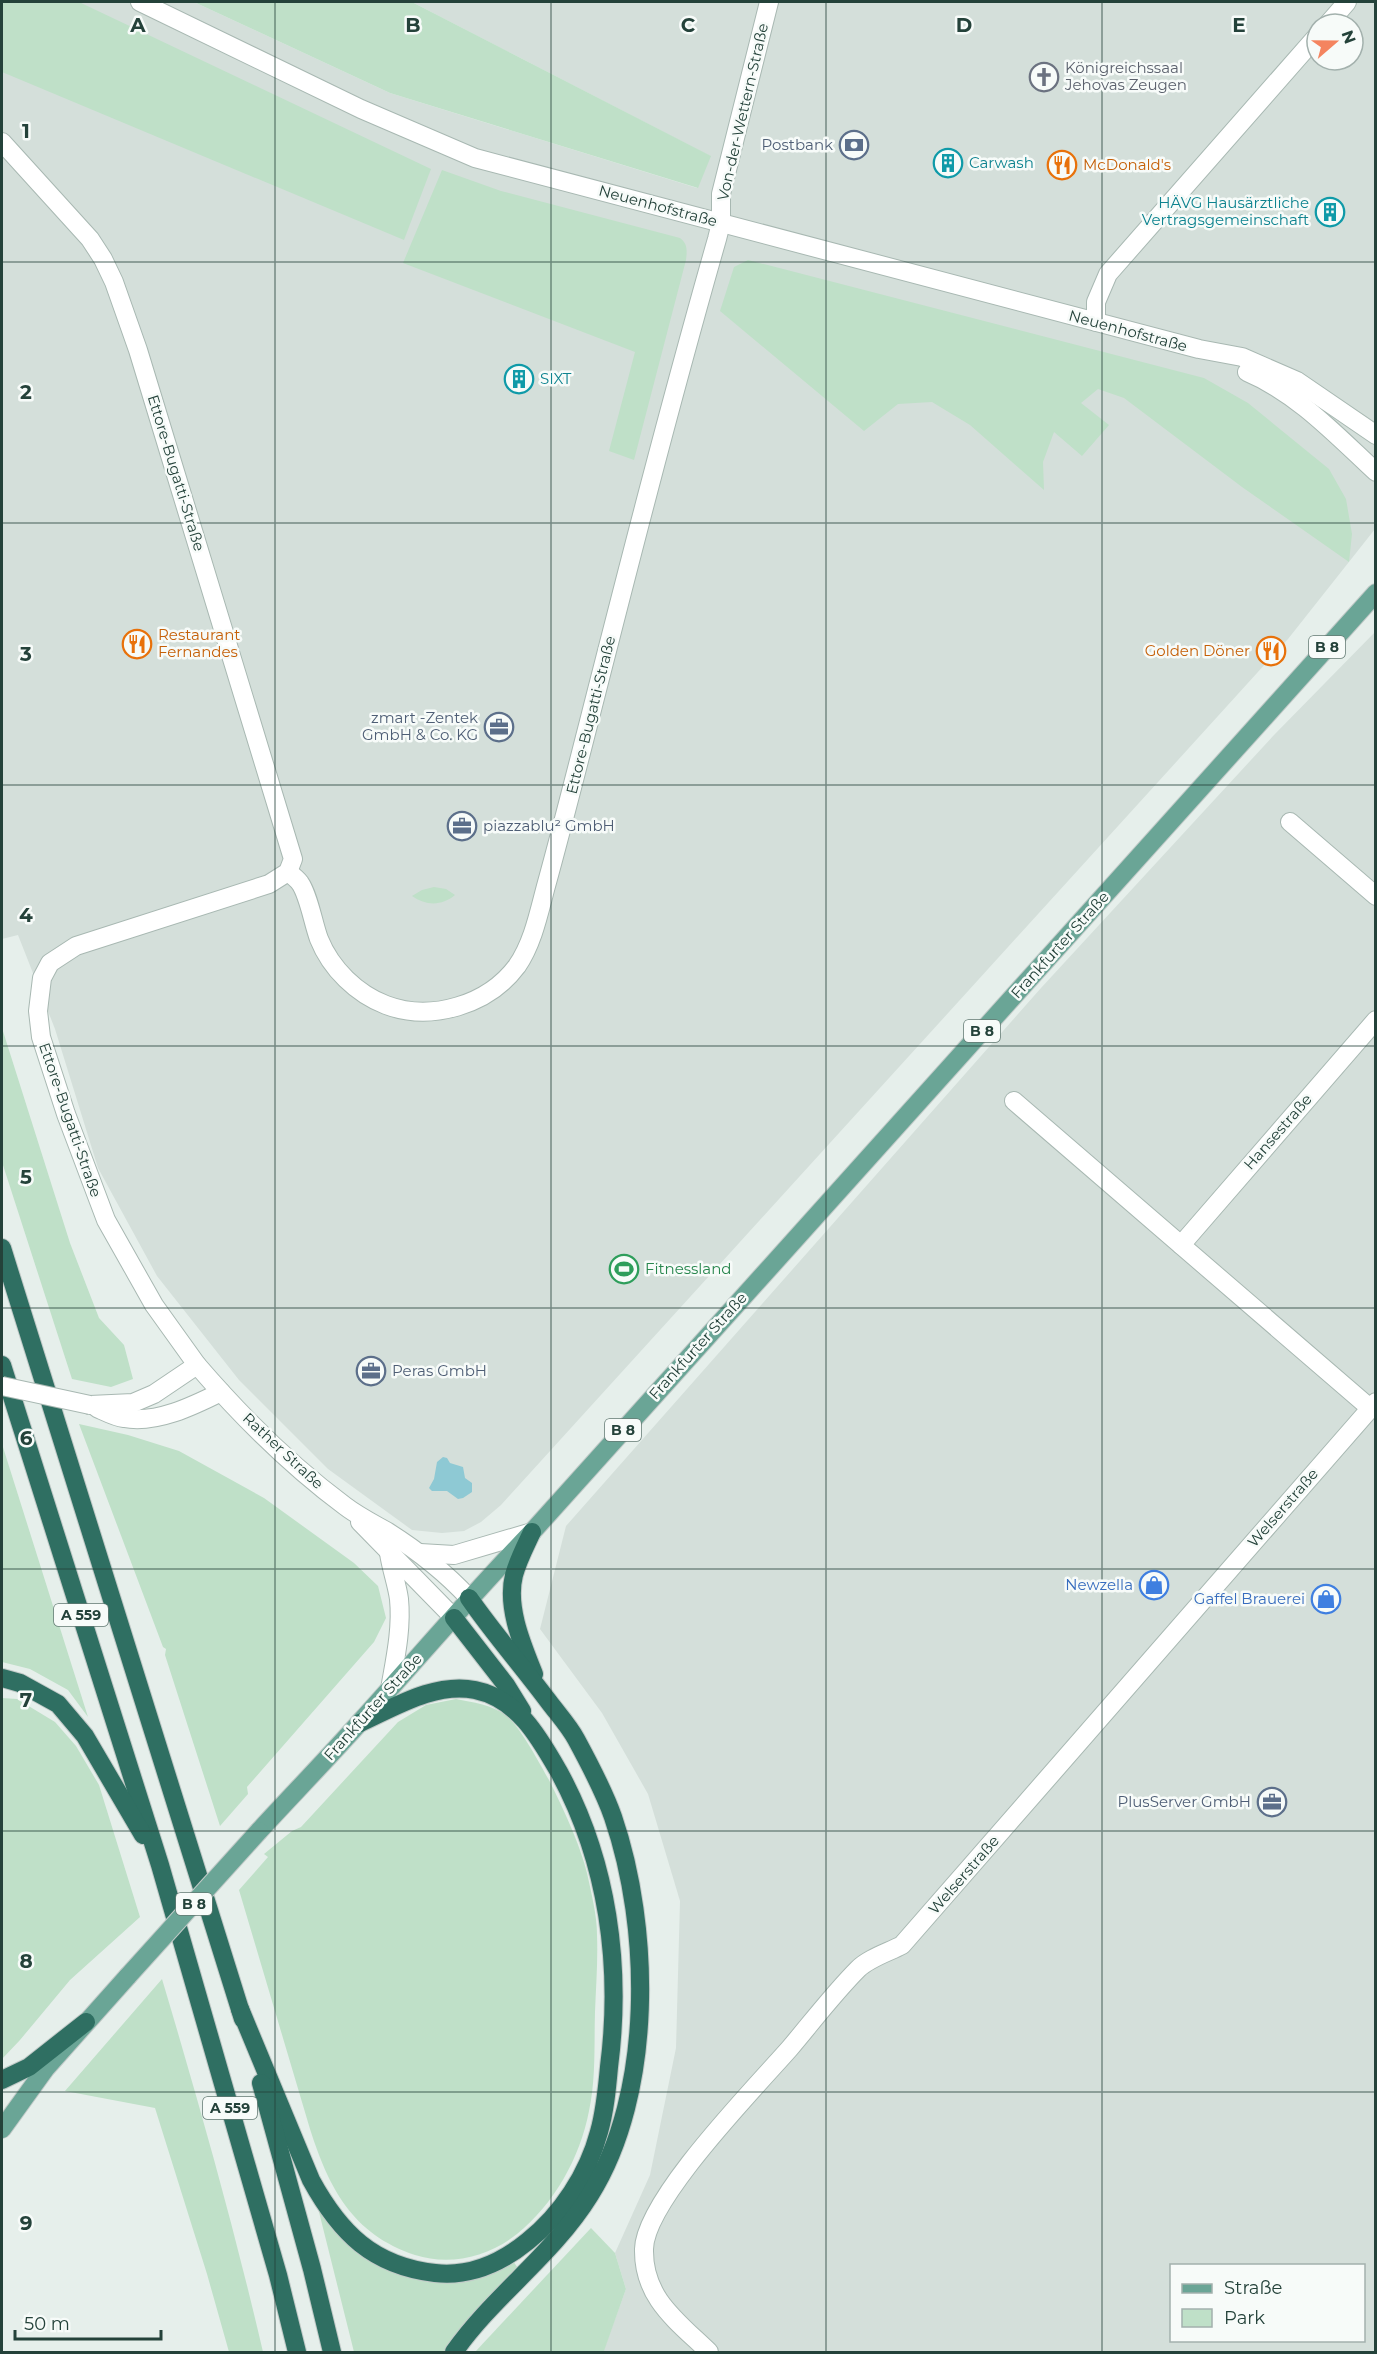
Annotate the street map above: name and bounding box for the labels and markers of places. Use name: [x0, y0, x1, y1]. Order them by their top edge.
place label: Königreichssaal Jehovas Zeugen: [1064, 58, 1187, 94]
church icon: Königreichssaal Jehovas Zeugen: [1028, 61, 1060, 93]
bank icon: Postbank: [838, 129, 870, 161]
place label: Postbank: [762, 135, 833, 154]
building icon: Carwash: [932, 147, 964, 179]
restaurant icon: McDonald's: [1046, 149, 1078, 181]
place label: Carwash: [969, 153, 1034, 172]
place label: McDonald's: [1083, 155, 1171, 174]
place label: HÄVG Hausärztliche Vertragsgemeinschaft: [1142, 193, 1309, 229]
building icon: HÄVG Hausärztliche Vertragsgemeinschaft: [1314, 196, 1346, 228]
building icon: SIXT: [503, 363, 535, 395]
place label: SIXT: [540, 369, 572, 388]
place label: Restaurant Fernandes: [158, 625, 240, 661]
restaurant icon: Restaurant Fernandes: [121, 628, 153, 660]
restaurant icon: Golden Döner: [1255, 635, 1287, 667]
place label: Golden Döner: [1145, 641, 1250, 660]
place label: zmart -Zentek GmbH & Co. KG: [362, 708, 478, 744]
office icon: zmart -Zentek GmbH & Co. KG: [483, 711, 515, 743]
office icon: piazzablu² GmbH: [446, 810, 478, 842]
place label: piazzablu² GmbH: [483, 816, 615, 835]
sports icon: Fitnessland: [608, 1253, 640, 1285]
place label: Fitnessland: [645, 1259, 732, 1278]
office icon: Peras GmbH: [355, 1355, 387, 1387]
place label: Peras GmbH: [392, 1361, 487, 1380]
shop icon: Newzella: [1138, 1569, 1170, 1601]
place label: Newzella: [1065, 1575, 1133, 1594]
shop icon: Gaffel Brauerei: [1310, 1583, 1342, 1615]
place label: Gaffel Brauerei: [1194, 1589, 1305, 1608]
office icon: PlusServer GmbH: [1256, 1786, 1288, 1818]
place label: PlusServer GmbH: [1117, 1792, 1251, 1811]

